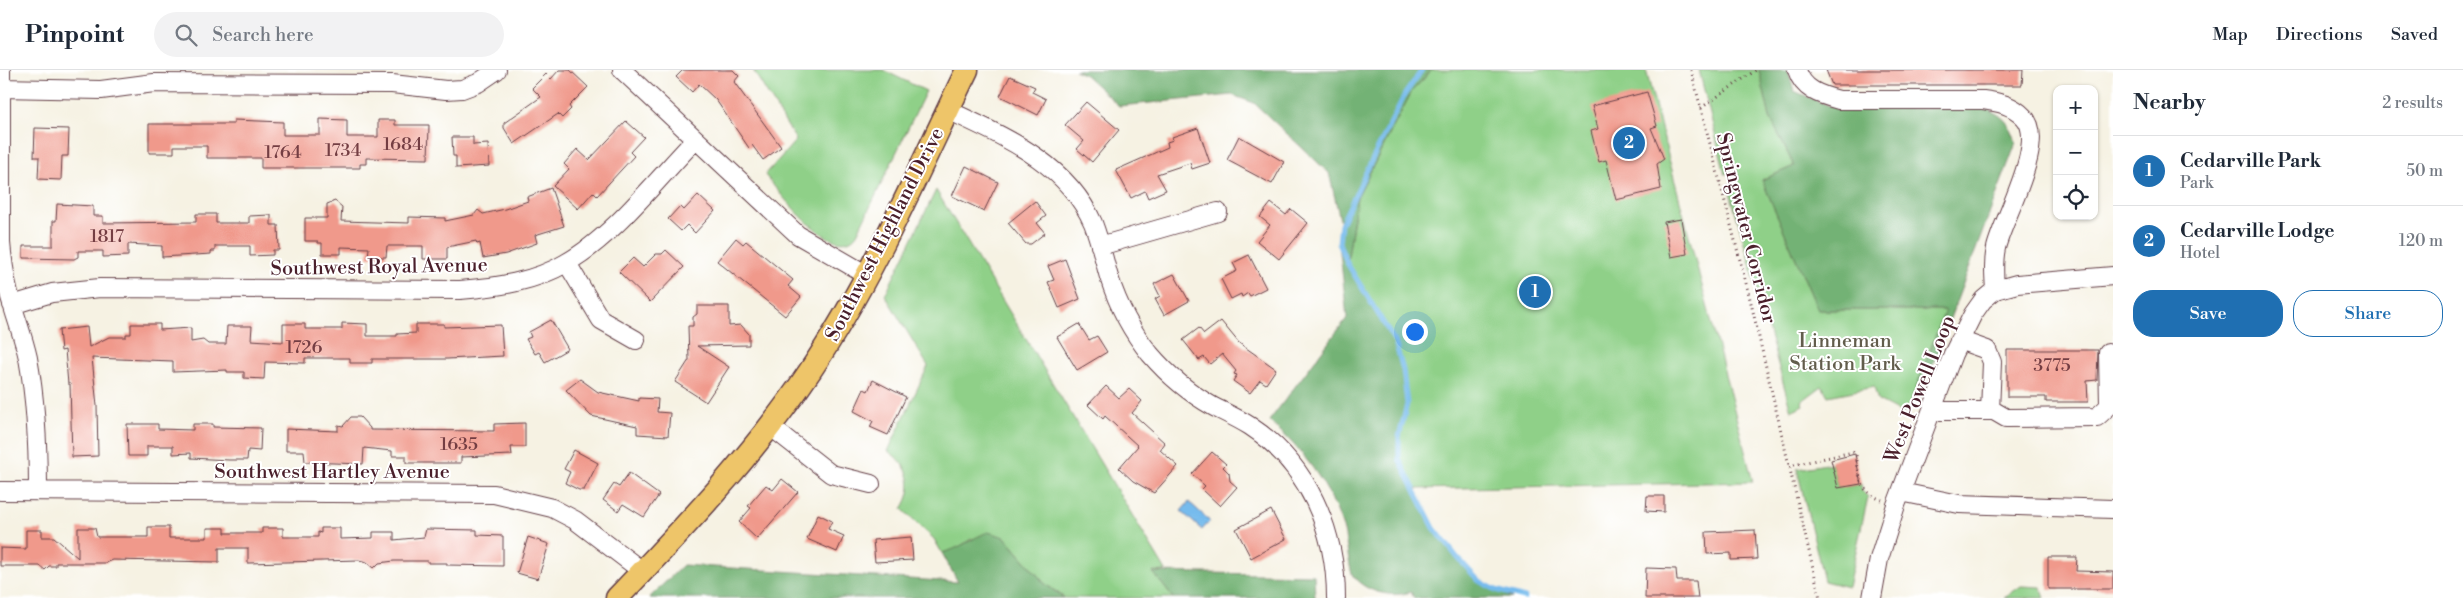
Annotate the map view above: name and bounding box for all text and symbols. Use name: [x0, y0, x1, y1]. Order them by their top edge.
search box: [154, 12, 504, 57]
text: Pinpoint: [25, 20, 124, 50]
icon: search: [172, 21, 200, 49]
text: Search here: [212, 23, 314, 47]
text: Map: [2212, 23, 2248, 46]
text: Directions: [2276, 23, 2363, 46]
text: Saved: [2391, 23, 2438, 46]
map controls: [2053, 85, 2098, 220]
button: +: [2053, 85, 2098, 130]
text: Nearby: [2133, 90, 2206, 116]
text: 2 results: [2382, 93, 2443, 113]
street label: Southwest Highland Drive: [821, 124, 950, 346]
pin: 2: [1613, 124, 1645, 162]
street label: Springwater Corridor: [1710, 130, 1781, 327]
button: −: [2053, 130, 2098, 175]
house number: 1684: [383, 133, 423, 156]
house number: 1734: [325, 139, 362, 162]
house number: 1764: [264, 141, 302, 164]
text: Cedarville Park: [2180, 149, 2321, 173]
text: 1: [2145, 161, 2153, 181]
text: 50 m: [2406, 161, 2443, 181]
text: Park: [2180, 173, 2213, 193]
button: locate: [2053, 175, 2098, 220]
text: Cedarville Lodge: [2180, 219, 2334, 243]
house number: 1817: [90, 225, 124, 248]
text: 2: [2144, 231, 2154, 251]
text: 120 m: [2399, 231, 2443, 251]
text: Hotel: [2180, 243, 2220, 263]
street label: Southwest Royal Avenue: [270, 253, 488, 282]
pin: 1: [1519, 273, 1551, 311]
button: Save: [2133, 290, 2283, 337]
button: Share: [2293, 290, 2443, 337]
street label: West Powell Loop: [1879, 312, 1961, 468]
your location: [1402, 319, 1428, 345]
park label: Linneman Station Park: [1789, 329, 1902, 377]
house number: 1726: [286, 336, 323, 359]
house number: 3775: [2033, 354, 2071, 377]
house number: 1635: [440, 433, 478, 456]
street label: Southwest Hartley Avenue: [214, 460, 450, 485]

